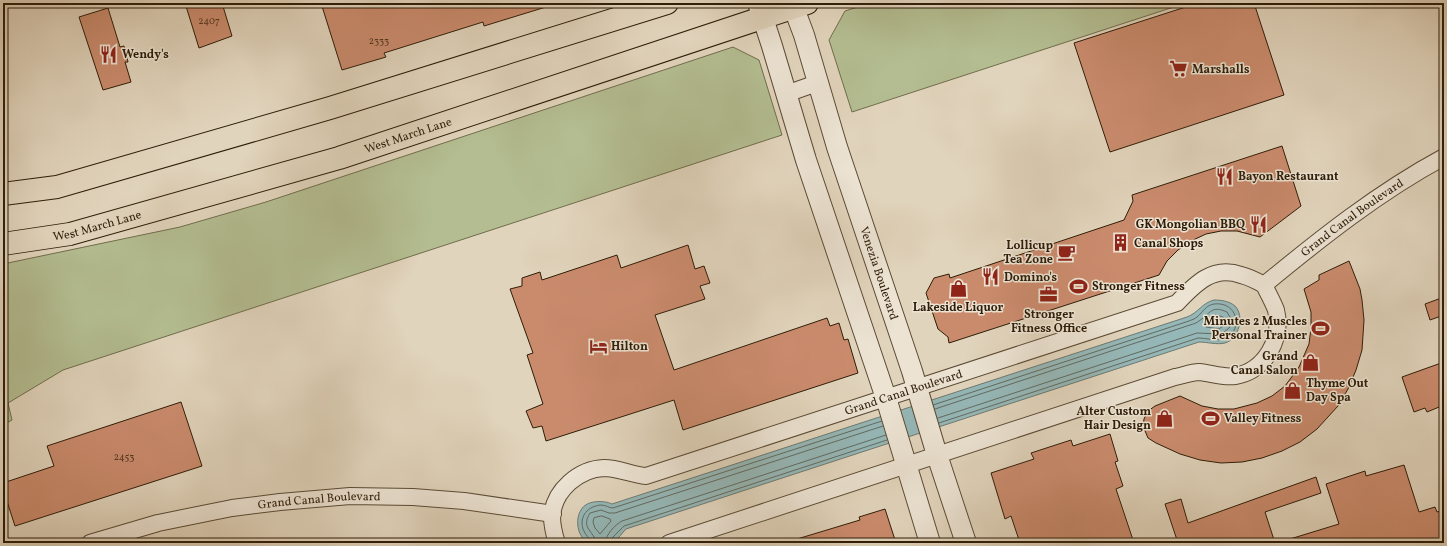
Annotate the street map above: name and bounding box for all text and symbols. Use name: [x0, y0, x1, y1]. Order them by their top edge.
house number: 2407: [198, 14, 220, 28]
house number: 2333: [369, 34, 389, 48]
restaurant icon: Wendy's: [99, 44, 119, 64]
place label: Wendy's: [122, 47, 169, 63]
supermarket icon: Marshalls: [1169, 59, 1189, 79]
place label: Marshalls: [1192, 62, 1250, 78]
street label: West March Lane: [363, 114, 454, 158]
restaurant icon: Bayon Restaurant: [1215, 166, 1235, 186]
place label: Bayon Restaurant: [1238, 169, 1339, 185]
street label: Grand Canal Boulevard: [1298, 176, 1407, 261]
street label: West March Lane: [52, 207, 144, 245]
restaurant icon: GK Mongolian BBQ: [1248, 214, 1268, 234]
place label: GK Mongolian BBQ: [1136, 217, 1246, 233]
street label: Venezia Boulevard: [855, 225, 901, 323]
building icon: Canal Shops: [1111, 233, 1131, 253]
place label: Canal Shops: [1134, 236, 1204, 252]
place label: Lollicup Tea Zone: [1003, 238, 1053, 268]
cafe icon: Lollicup Tea Zone: [1056, 242, 1076, 262]
restaurant icon: Domino's: [981, 267, 1001, 287]
place label: Domino's: [1004, 270, 1058, 286]
sports icon: Stronger Fitness: [1069, 276, 1089, 296]
shop icon: Lakeside Liquor: [948, 278, 968, 298]
place label: Stronger Fitness: [1092, 279, 1185, 295]
office icon: Stronger Fitness Office: [1039, 285, 1059, 305]
place label: Lakeside Liquor: [913, 300, 1004, 316]
place label: Stronger Fitness Office: [1011, 307, 1087, 337]
place label: Minutes 2 Muscles Personal Trainer: [1204, 314, 1307, 344]
sports icon: Minutes 2 Muscles Personal Trainer: [1310, 318, 1330, 338]
hotel icon: Hilton: [588, 336, 608, 356]
place label: Hilton: [611, 339, 648, 355]
place label: Grand Canal Salon: [1231, 349, 1299, 379]
shop icon: Grand Canal Salon: [1301, 353, 1321, 373]
street label: Grand Canal Boulevard: [843, 366, 965, 420]
place label: Thyme Out Day Spa: [1306, 376, 1369, 406]
shop icon: Thyme Out Day Spa: [1283, 380, 1303, 400]
place label: Alter Custom Hair Design: [1076, 404, 1151, 434]
shop icon: Alter Custom Hair Design: [1154, 408, 1174, 428]
sports icon: Valley Fitness: [1201, 408, 1221, 428]
place label: Valley Fitness: [1224, 411, 1302, 427]
house number: 2453: [114, 450, 134, 464]
street label: Grand Canal Boulevard: [257, 489, 381, 514]

